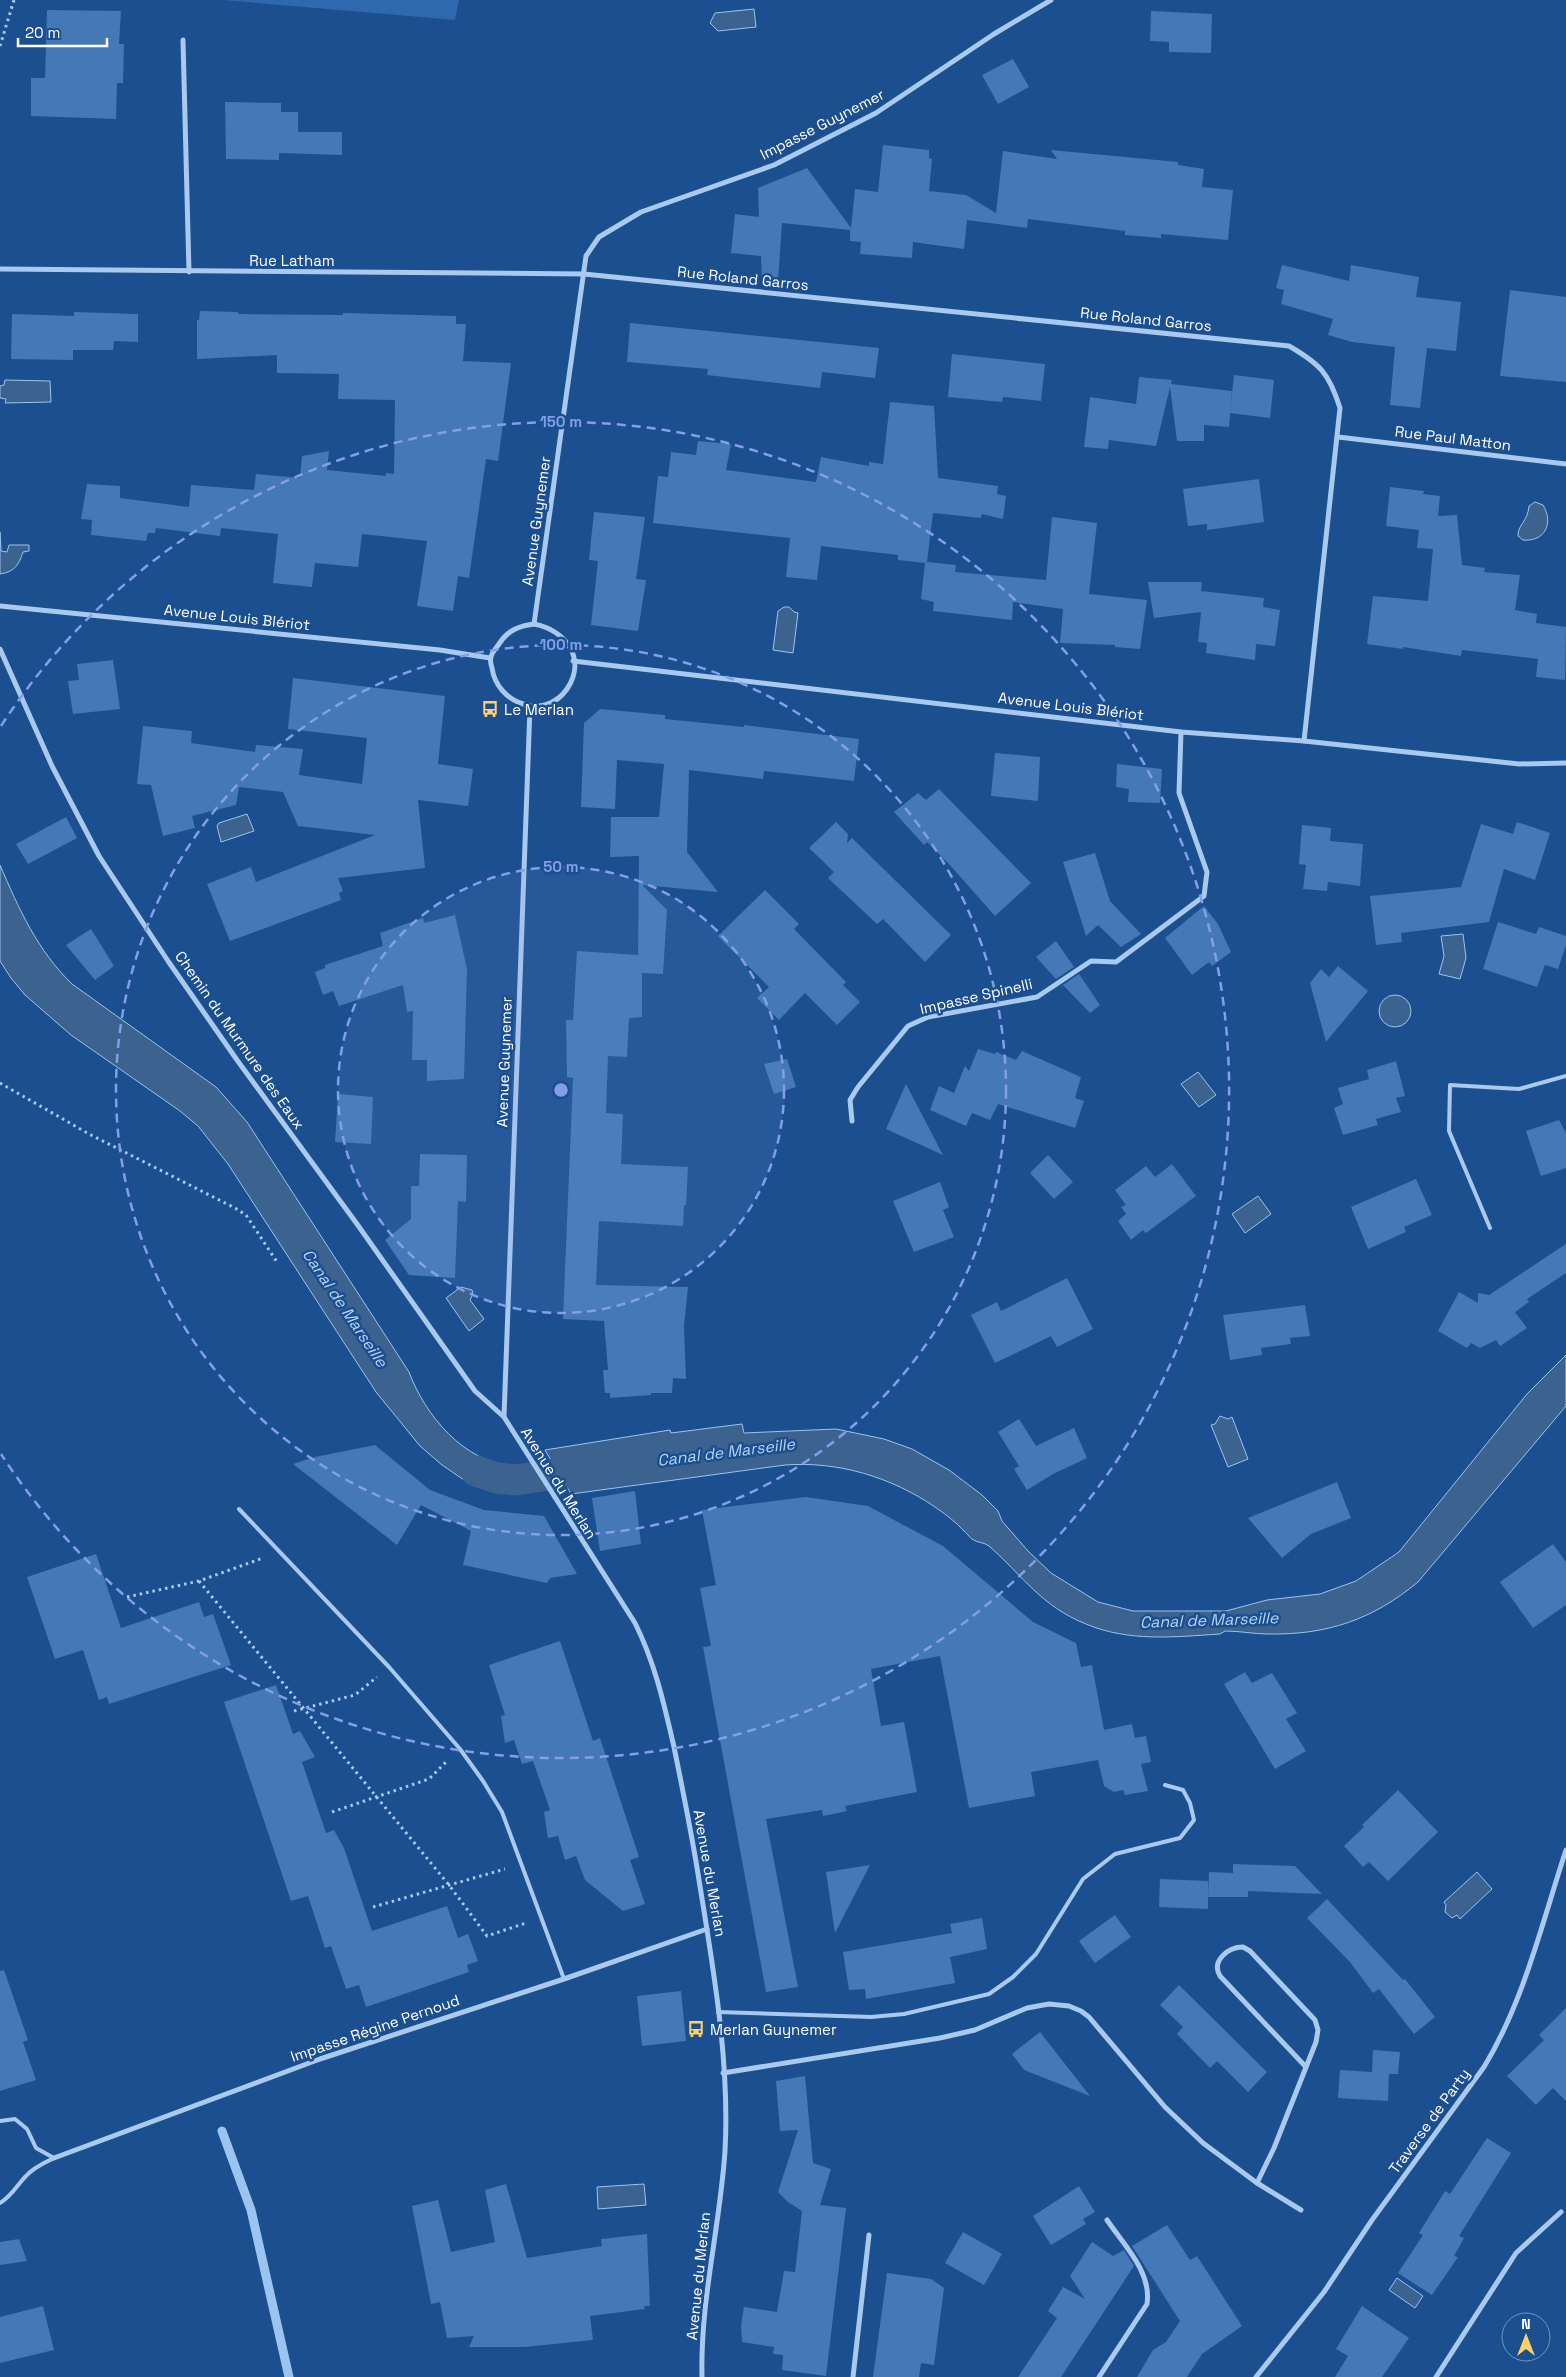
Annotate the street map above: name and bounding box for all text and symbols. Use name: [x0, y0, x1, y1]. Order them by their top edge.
scale bar: [18, 15, 106, 47]
text: 20 m: [25, 23, 60, 42]
street label: Impasse Guynemer: [757, 84, 888, 164]
street label: Rue Latham: [249, 251, 335, 270]
street label: Rue Roland Garros: [676, 262, 810, 294]
street label: Rue Roland Garros: [1079, 303, 1213, 335]
text: 150 m: [540, 412, 582, 431]
street label: Rue Paul Matton: [1394, 421, 1512, 455]
street label: Avenue Guynemer: [518, 455, 555, 587]
street label: Avenue Louis Blériot: [163, 600, 311, 634]
text: 100 m: [540, 635, 582, 654]
street label: Avenue Louis Blériot: [997, 688, 1145, 724]
bus stop icon: Le Merlan: [480, 699, 500, 719]
place label: Le Merlan: [504, 700, 574, 719]
text: 50 m: [543, 857, 579, 876]
street label: Chemin du Murmure des Eaux: [171, 947, 309, 1133]
street label: Impasse Spinelli: [918, 974, 1034, 1018]
street label: Avenue Guynemer: [492, 996, 516, 1128]
centre of rings: [552, 1081, 570, 1099]
water label: Canal de Marseille: [298, 1245, 393, 1372]
street label: Avenue du Merlan: [517, 1423, 601, 1543]
water label: Canal de Marseille: [656, 1433, 797, 1471]
water label: Canal de Marseille: [1139, 1607, 1279, 1633]
street label: Avenue du Merlan: [689, 1808, 731, 1938]
street label: Impasse Régine Pernoud: [288, 1990, 462, 2066]
bus stop icon: Merlan Guynemer: [686, 2019, 706, 2039]
place label: Merlan Guynemer: [710, 2020, 837, 2039]
street label: Traverse de Party: [1384, 2065, 1474, 2177]
street label: Avenue du Merlan: [682, 2211, 714, 2341]
north arrow: [1501, 2312, 1551, 2362]
text: N: [1521, 2315, 1531, 2333]

